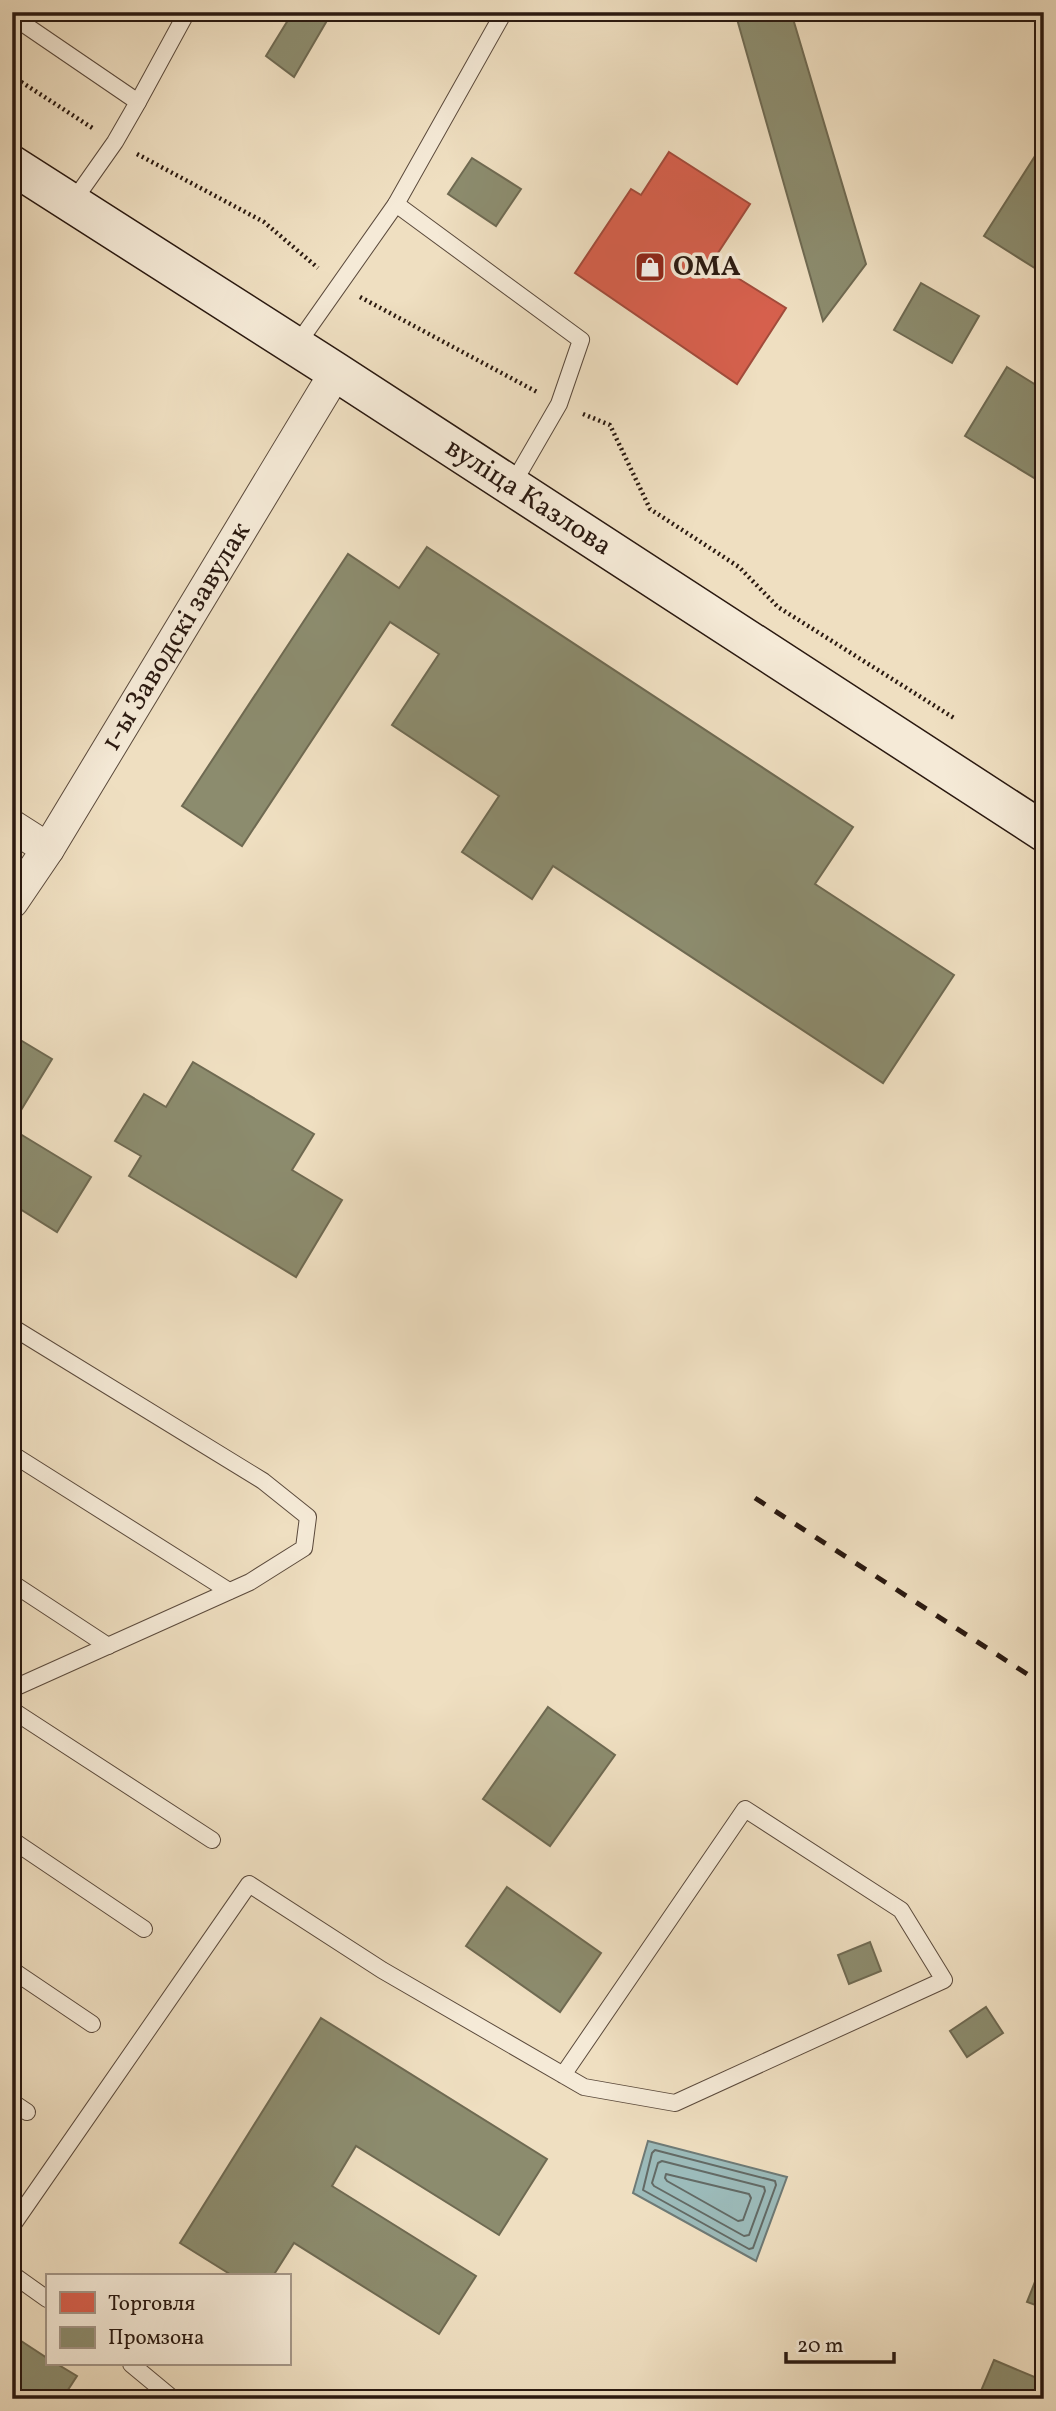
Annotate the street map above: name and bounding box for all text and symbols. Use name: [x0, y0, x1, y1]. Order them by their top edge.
place label: ОМА: [673, 248, 741, 287]
shop icon: ОМА: [633, 250, 667, 284]
street label: вуліца Казлова: [438, 429, 619, 566]
street label: 1-ы Заводскі завулак: [92, 515, 260, 759]
legend: [46, 2274, 290, 2366]
text: Торговля: [108, 2290, 195, 2319]
scale bar: [786, 2320, 895, 2364]
text: Промзона: [108, 2324, 204, 2353]
text: 20 m: [797, 2332, 843, 2361]

